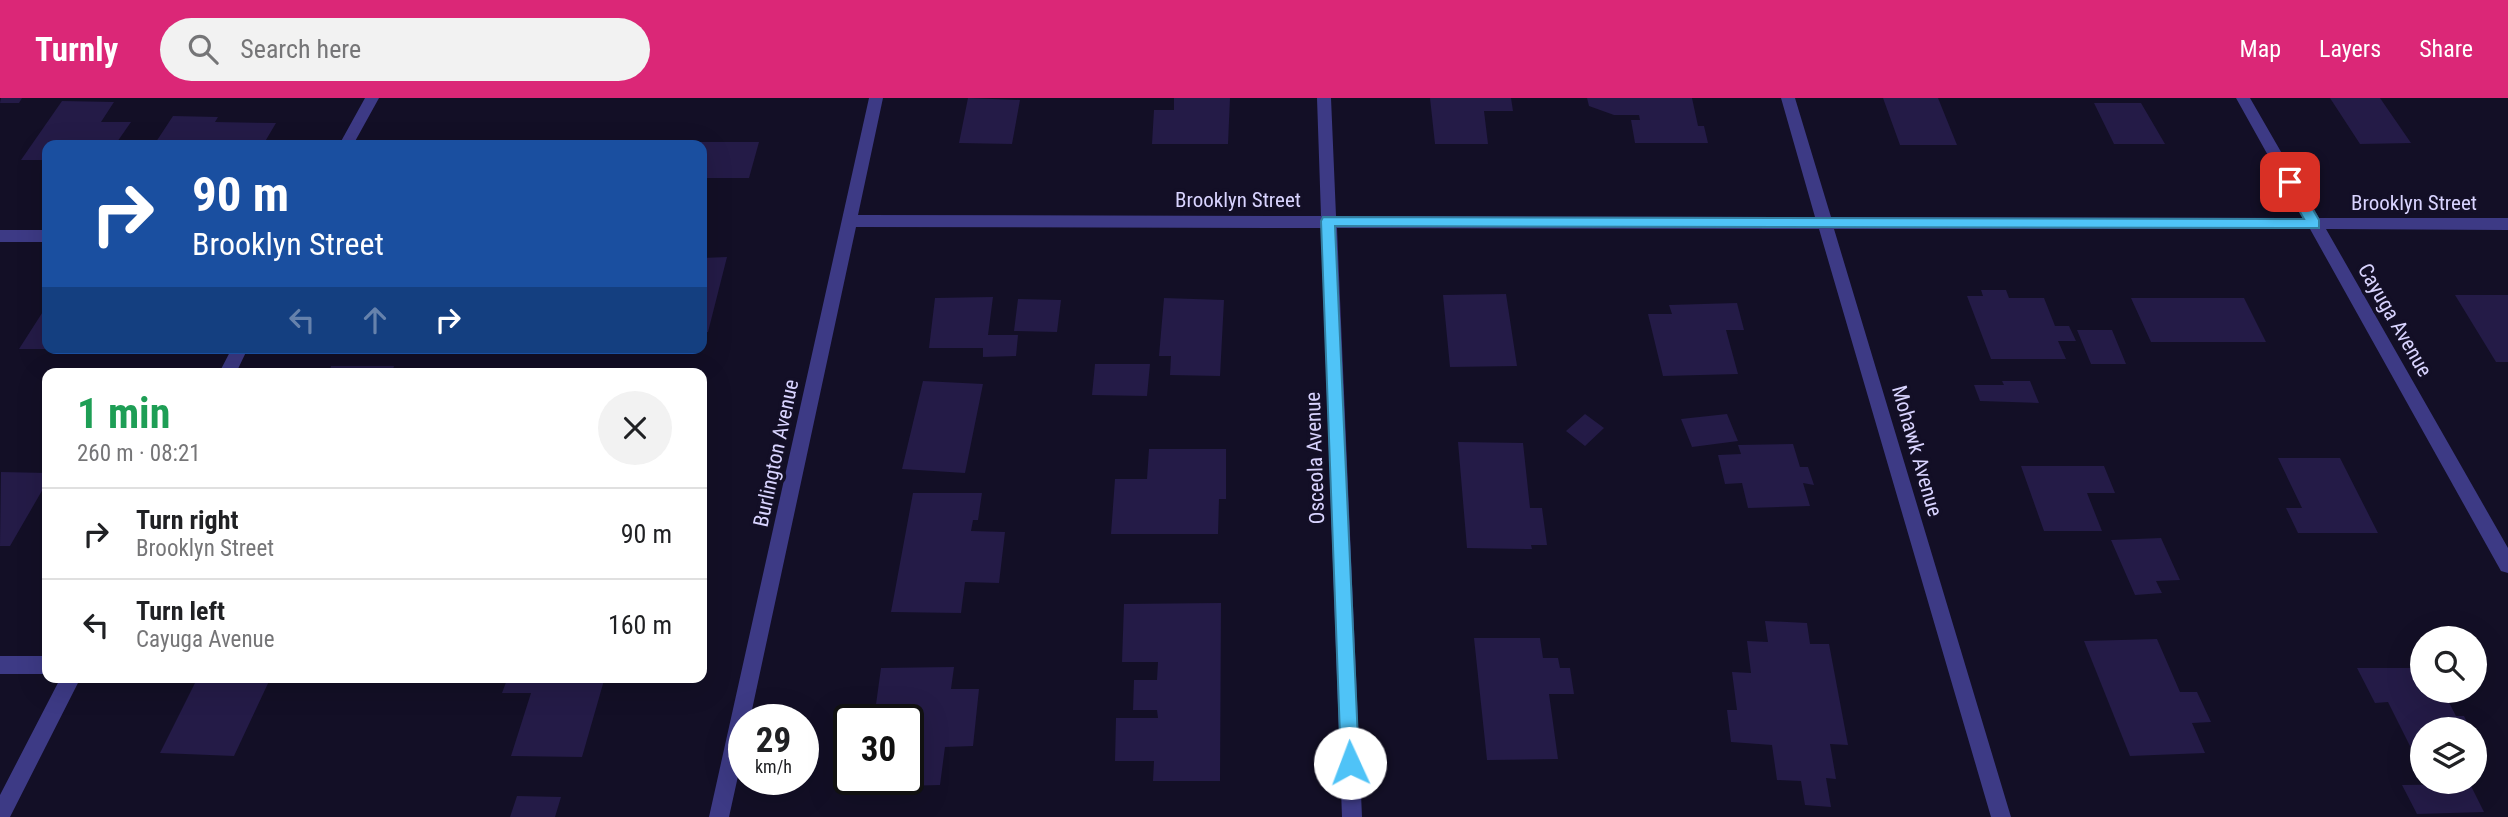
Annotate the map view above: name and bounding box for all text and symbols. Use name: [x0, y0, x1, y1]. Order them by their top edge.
search box: [160, 18, 650, 81]
text: Turnly: [35, 30, 118, 69]
icon: search: [184, 30, 222, 68]
text: Search here: [240, 34, 361, 64]
text: Map: [2240, 35, 2281, 63]
text: Layers: [2319, 35, 2381, 63]
text: Share: [2419, 35, 2473, 63]
pin: [2260, 152, 2320, 212]
icon: arrive: [2271, 163, 2309, 201]
text: 90 m: [192, 166, 289, 223]
icon: right: [77, 168, 168, 259]
street label: Brooklyn Street: [1175, 188, 1301, 212]
street label: Brooklyn Street: [2351, 191, 2477, 215]
text: Brooklyn Street: [192, 225, 384, 263]
street label: Cayuga Avenue: [2353, 259, 2437, 381]
icon: left: [283, 301, 321, 339]
icon: ahead: [356, 301, 394, 339]
icon: right: [429, 301, 467, 339]
street label: Burlington Avenue: [749, 377, 803, 529]
street label: Mohawk Avenue: [1887, 383, 1947, 519]
text: 1 min: [77, 389, 170, 438]
button: close: [598, 391, 672, 465]
street label: Osceola Avenue: [1301, 391, 1329, 525]
text: 260 m · 08:21: [77, 440, 201, 467]
text: Turn right: [136, 505, 238, 535]
icon: right: [77, 515, 115, 553]
text: 90 m: [621, 519, 672, 549]
text: Brooklyn Street: [136, 535, 274, 562]
text: Turn left: [136, 596, 225, 626]
icon: left: [77, 606, 115, 644]
text: 160 m: [608, 610, 672, 640]
text: Cayuga Avenue: [136, 626, 274, 653]
map controls: [2410, 626, 2487, 794]
button: search: [2410, 626, 2487, 703]
speed limit sign: 30: [833, 704, 924, 795]
button: layers: [2410, 717, 2487, 794]
text: 29: [756, 720, 791, 761]
position arrow: [1313, 726, 1387, 800]
text: km/h: [755, 756, 792, 777]

